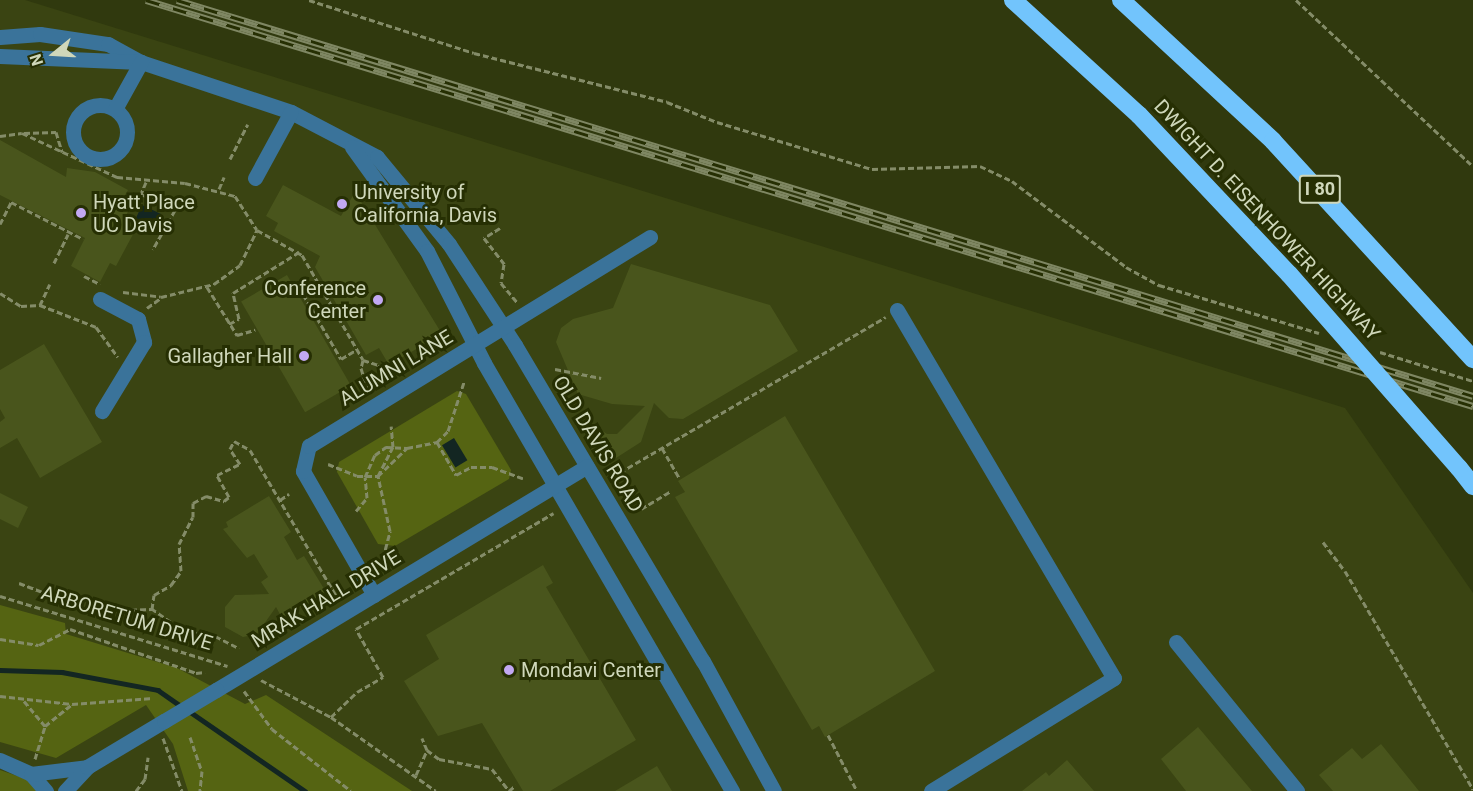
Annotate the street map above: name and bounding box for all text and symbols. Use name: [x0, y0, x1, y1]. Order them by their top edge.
north arrow: [24, 24, 84, 84]
text: N: [26, 51, 47, 68]
street label: DWIGHT D. EISENHOWER HIGHWAY: [1149, 94, 1385, 346]
road number: I 80: [1298, 174, 1342, 204]
place label: University of California, Davis: [354, 180, 497, 227]
place label: Hyatt Place UC Davis: [93, 190, 195, 237]
marker: University of California, Davis: [335, 197, 349, 211]
marker: Hyatt Place UC Davis: [74, 206, 88, 220]
place label: Conference Center: [264, 276, 366, 323]
marker: Conference Center: [371, 293, 385, 307]
street label: ALUMNI LANE: [335, 325, 457, 411]
place label: Gallagher Hall: [167, 344, 292, 368]
marker: Gallagher Hall: [297, 349, 311, 363]
street label: OLD DAVIS ROAD: [548, 371, 648, 517]
street label: MRAK HALL DRIVE: [247, 545, 405, 653]
street label: ARBORETUM DRIVE: [38, 581, 216, 655]
place label: Mondavi Center: [521, 658, 661, 682]
marker: Mondavi Center: [502, 663, 516, 677]

